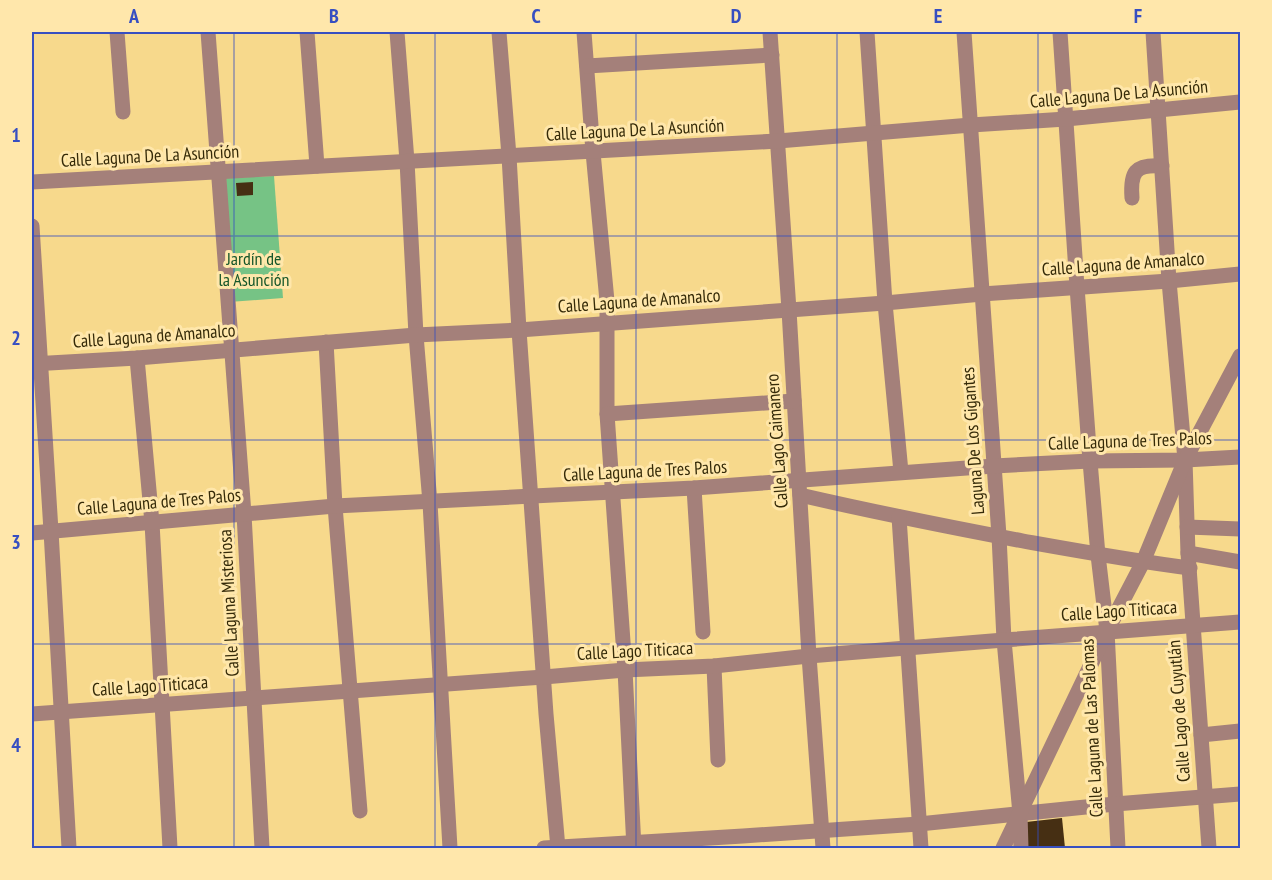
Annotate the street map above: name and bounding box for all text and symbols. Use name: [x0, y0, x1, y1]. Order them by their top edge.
text: A: [128, 3, 140, 29]
text: B: [329, 3, 339, 29]
text: C: [531, 3, 541, 29]
text: D: [731, 3, 742, 29]
text: E: [934, 3, 942, 29]
text: F: [1134, 3, 1142, 29]
street label: Calle Laguna De La Asunción: [1029, 74, 1209, 113]
street label: Calle Laguna De La Asunción: [545, 113, 725, 146]
text: 1: [11, 122, 21, 148]
street label: Calle Laguna De La Asunción: [60, 139, 240, 172]
street label: Calle Laguna de Amanalco: [1041, 246, 1205, 281]
park label: Jardín de la Asunción: [218, 247, 290, 291]
street label: Calle Laguna de Amanalco: [557, 283, 721, 318]
street label: Calle Laguna de Amanalco: [72, 318, 236, 353]
text: 2: [11, 325, 21, 351]
street label: Laguna De Los Gigantes: [956, 366, 989, 516]
street label: Calle Lago Caimanero: [760, 373, 793, 509]
street label: Calle Laguna de Tres Palos: [1048, 426, 1212, 455]
street label: Calle Laguna de Tres Palos: [562, 455, 727, 486]
street label: Calle Laguna de Tres Palos: [76, 483, 242, 520]
text: 3: [11, 529, 21, 555]
street label: Calle Laguna Misteriosa: [213, 529, 244, 677]
street label: Calle Lago Titicaca: [1060, 595, 1178, 626]
street label: Calle Lago Titicaca: [576, 636, 694, 665]
street label: Calle Laguna de Las Palomas: [1075, 638, 1108, 818]
street label: Calle Lago de Cuyutlán: [1162, 639, 1195, 783]
street label: Calle Lago Titicaca: [91, 670, 209, 701]
text: 4: [11, 732, 21, 758]

